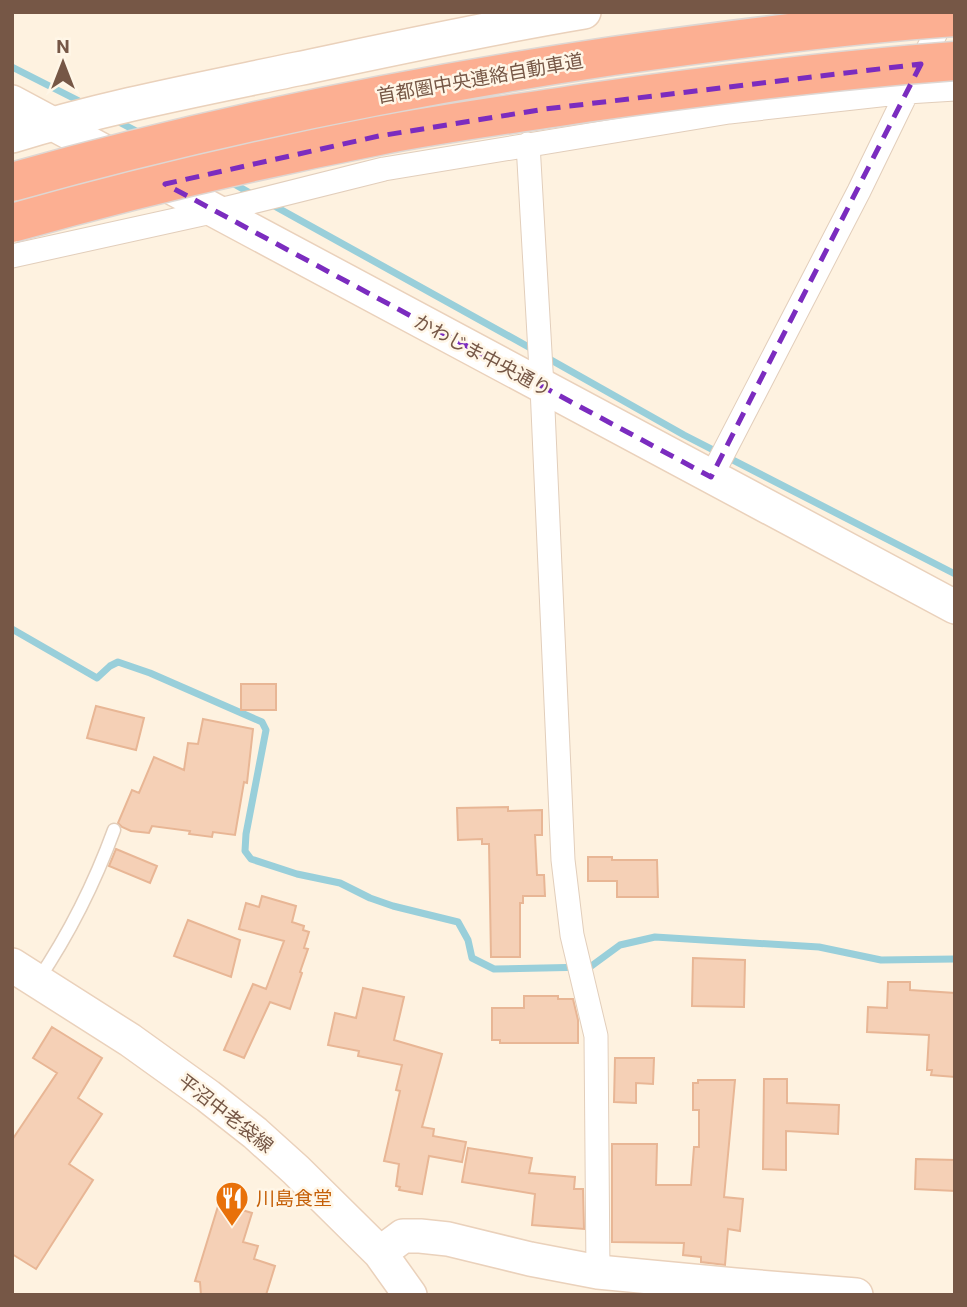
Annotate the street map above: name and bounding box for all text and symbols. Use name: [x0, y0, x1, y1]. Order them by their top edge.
north arrow: [28, 28, 98, 98]
text: N: [56, 35, 70, 58]
street label: 首都圏中央連絡自動車道: [375, 49, 585, 108]
street label: かわじま中央通り: [410, 310, 555, 401]
street label: 平沼中老袋線: [174, 1069, 278, 1158]
restaurant icon: 川島食堂: [213, 1179, 251, 1228]
place label: 川島食堂: [256, 1187, 332, 1210]

